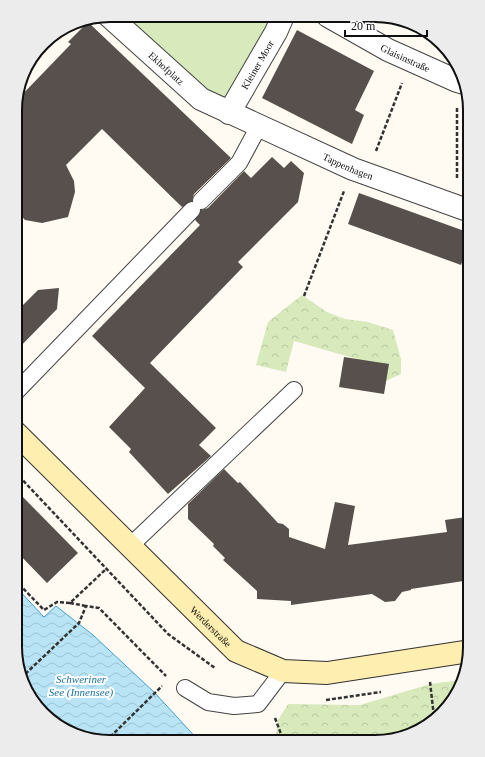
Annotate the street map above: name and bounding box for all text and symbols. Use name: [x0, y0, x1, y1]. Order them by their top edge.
scale bar: [345, 12, 427, 38]
text: 20 m: [351, 19, 376, 33]
street label: Kleiner Moor: [239, 38, 276, 91]
street label: Glaisinstraße: [379, 42, 432, 74]
street label: Ekhofplatz: [147, 49, 187, 87]
street label: Tappenhagen: [321, 151, 375, 181]
street label: Werderstraße: [188, 604, 234, 649]
water label: Schweriner See (Innensee): [49, 673, 114, 699]

